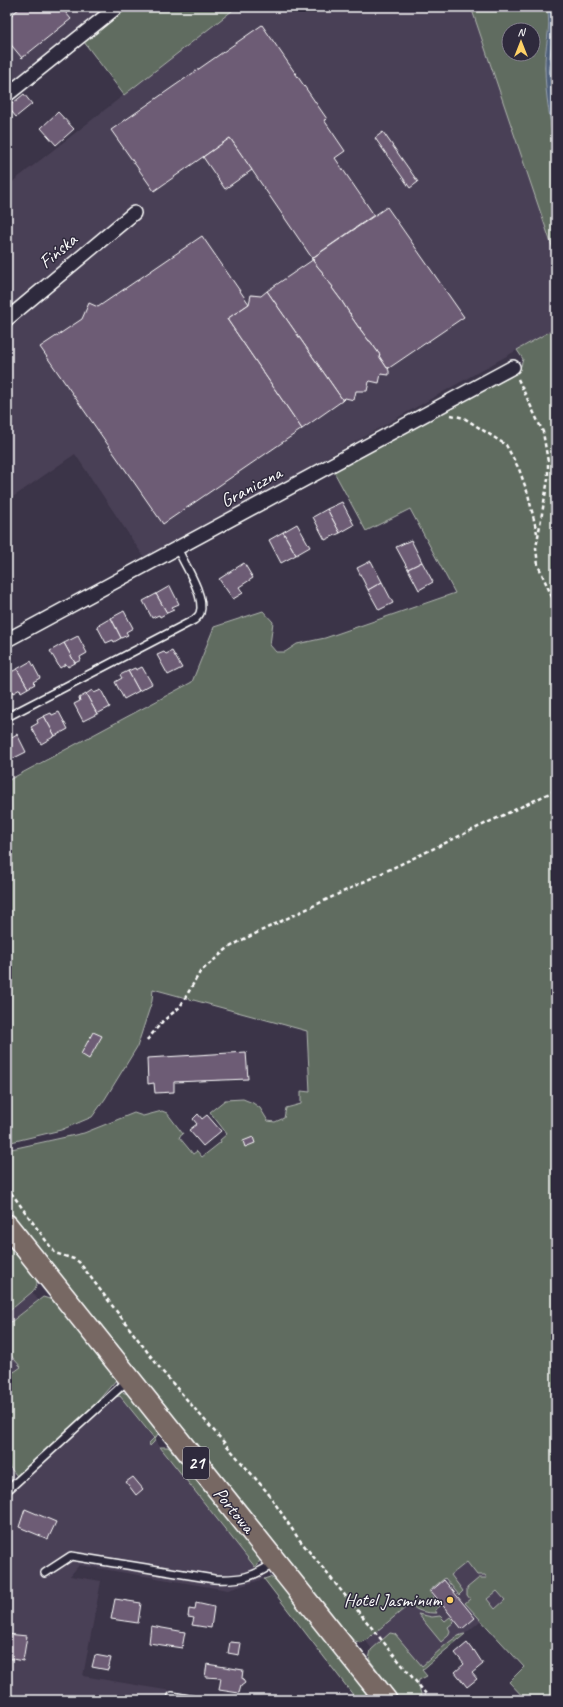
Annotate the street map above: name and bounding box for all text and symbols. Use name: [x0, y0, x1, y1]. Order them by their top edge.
north arrow: [501, 22, 541, 62]
text: N: [518, 25, 527, 39]
street label: Fińska: [34, 227, 83, 274]
street label: Graniczna: [216, 460, 288, 513]
road number: 21: [183, 1447, 209, 1479]
street label: Portowa: [208, 1482, 261, 1540]
place label: Hotel Jasminum: [344, 1588, 443, 1612]
marker: Hotel Jasminum: [445, 1595, 455, 1605]

